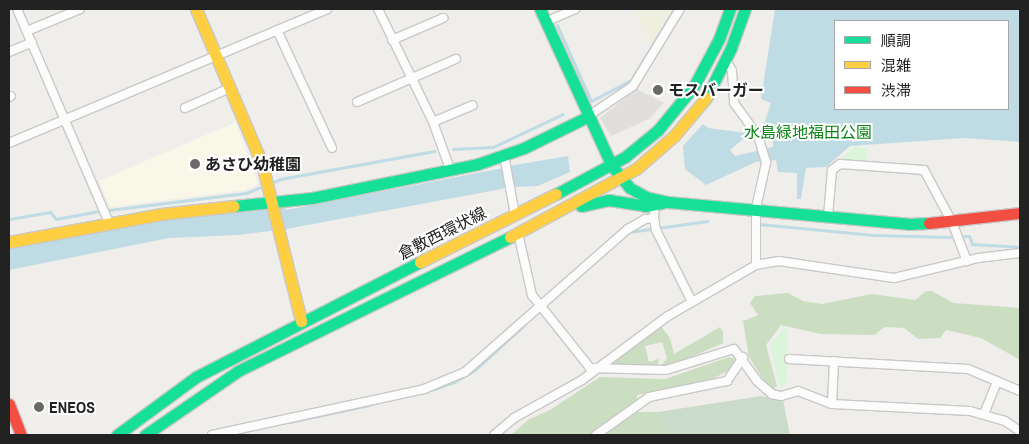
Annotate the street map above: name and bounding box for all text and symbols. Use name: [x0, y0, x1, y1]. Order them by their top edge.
legend: [834, 20, 1009, 110]
text: 順調: [881, 30, 911, 51]
text: 混雑: [881, 55, 911, 76]
place label: モスバーガー: [668, 80, 764, 100]
text: 渋滞: [881, 80, 911, 101]
marker: モスバーガー: [652, 84, 664, 96]
park label: 水島緑地福田公園: [744, 122, 872, 142]
place label: あさひ幼稚園: [205, 154, 301, 174]
marker: あさひ幼稚園: [189, 158, 201, 170]
street label: 倉敷西環状線: [395, 203, 489, 263]
place label: ENEOS: [49, 397, 95, 417]
marker: ENEOS: [33, 401, 45, 413]

